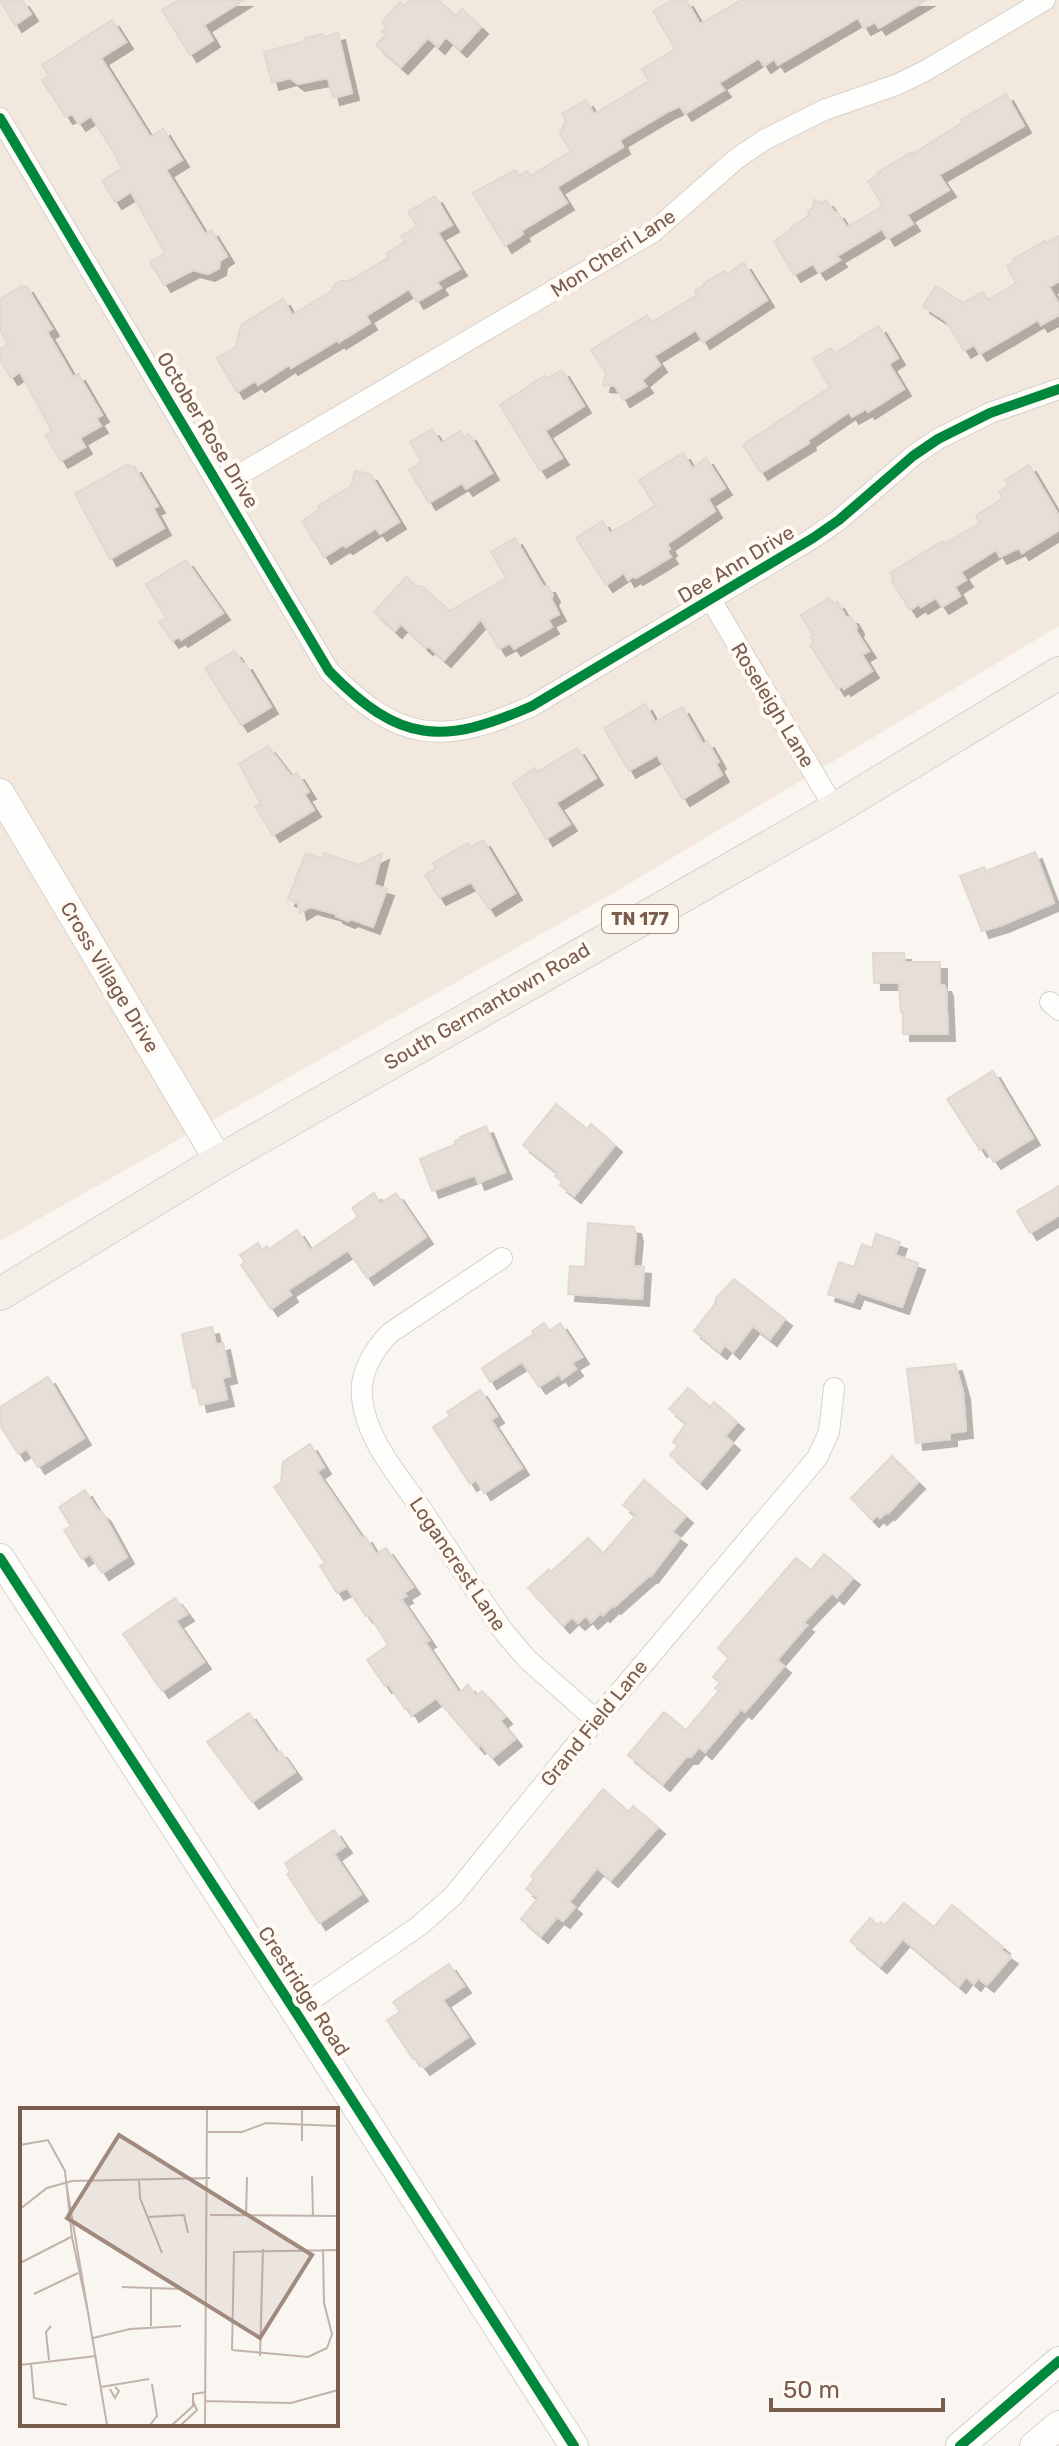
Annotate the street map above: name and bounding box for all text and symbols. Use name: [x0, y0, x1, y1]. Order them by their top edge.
street label: Mon Cheri Lane: [546, 204, 680, 302]
street label: October Rose Drive: [152, 348, 264, 512]
street label: Dee Ann Drive: [674, 520, 798, 608]
street label: Roseleigh Lane: [726, 638, 820, 772]
street label: Cross Village Drive: [55, 897, 165, 1057]
road number: TN 177: [602, 905, 678, 933]
street label: South Germantown Road: [380, 937, 594, 1075]
street label: Logancrest Lane: [404, 1493, 512, 1635]
street label: Grand Field Lane: [536, 1655, 652, 1791]
street label: Crestridge Road: [253, 1922, 355, 2060]
inset map: [20, 2108, 338, 2426]
scale bar: [771, 2362, 943, 2412]
text: 50 m: [783, 2376, 840, 2404]

